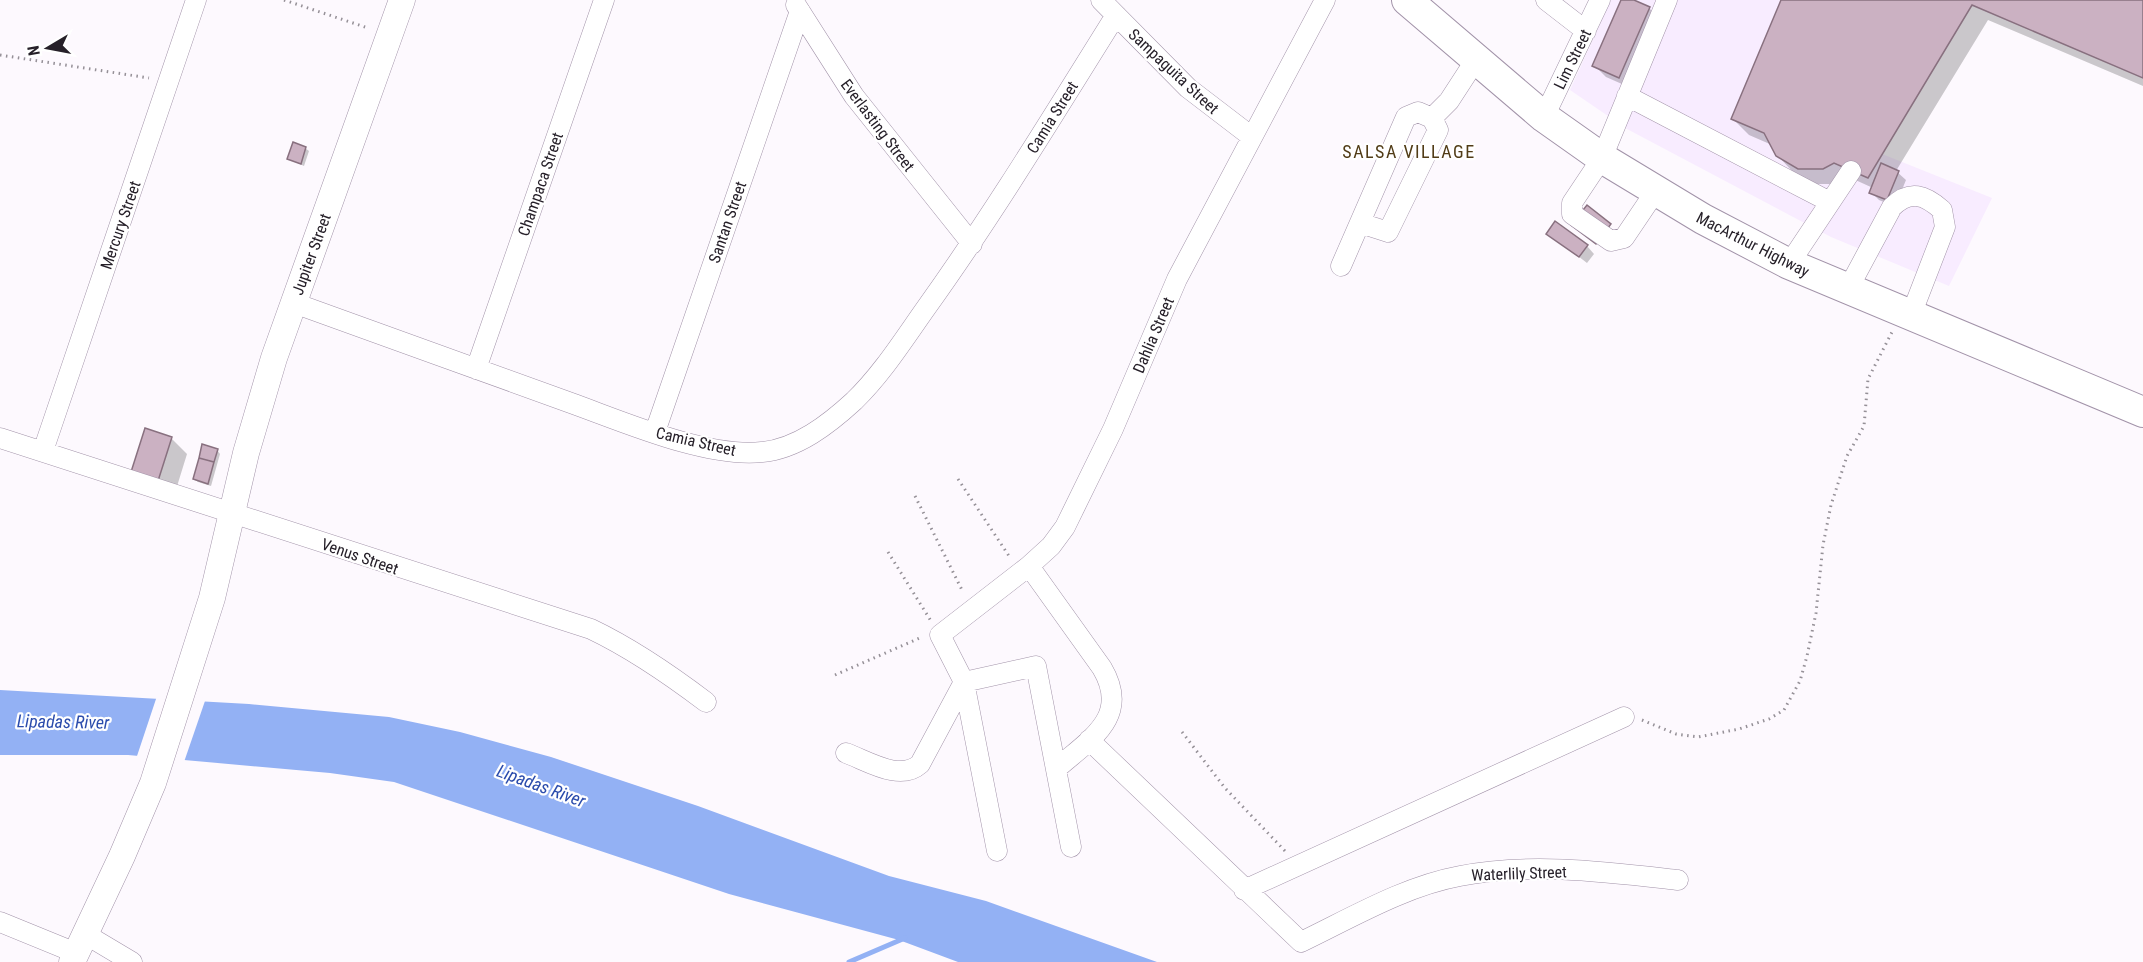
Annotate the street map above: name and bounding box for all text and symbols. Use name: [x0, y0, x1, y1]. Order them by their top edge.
north arrow: [18, 18, 78, 78]
street label: Sampaguita Street: [1125, 25, 1223, 118]
street label: Lim Street: [1550, 26, 1595, 92]
text: N: [24, 44, 44, 57]
street label: Everlasting Street: [837, 75, 919, 175]
street label: Camia Street: [1023, 78, 1082, 157]
street label: Champaca Street: [514, 130, 567, 238]
district label: SALSA VILLAGE: [1342, 141, 1476, 162]
street label: Mercury Street: [96, 178, 145, 272]
street label: Santan Street: [705, 179, 750, 265]
street label: MacArthur Highway: [1693, 208, 1813, 281]
street label: Jupiter Street: [288, 211, 335, 298]
street label: Dahlia Street: [1129, 294, 1178, 376]
street label: Camia Street: [654, 423, 738, 460]
street label: Venus Street: [319, 534, 401, 579]
water label: Lipadas River: [17, 710, 110, 733]
water label: Lipadas River: [494, 760, 589, 811]
street label: Waterlily Street: [1471, 862, 1567, 885]

